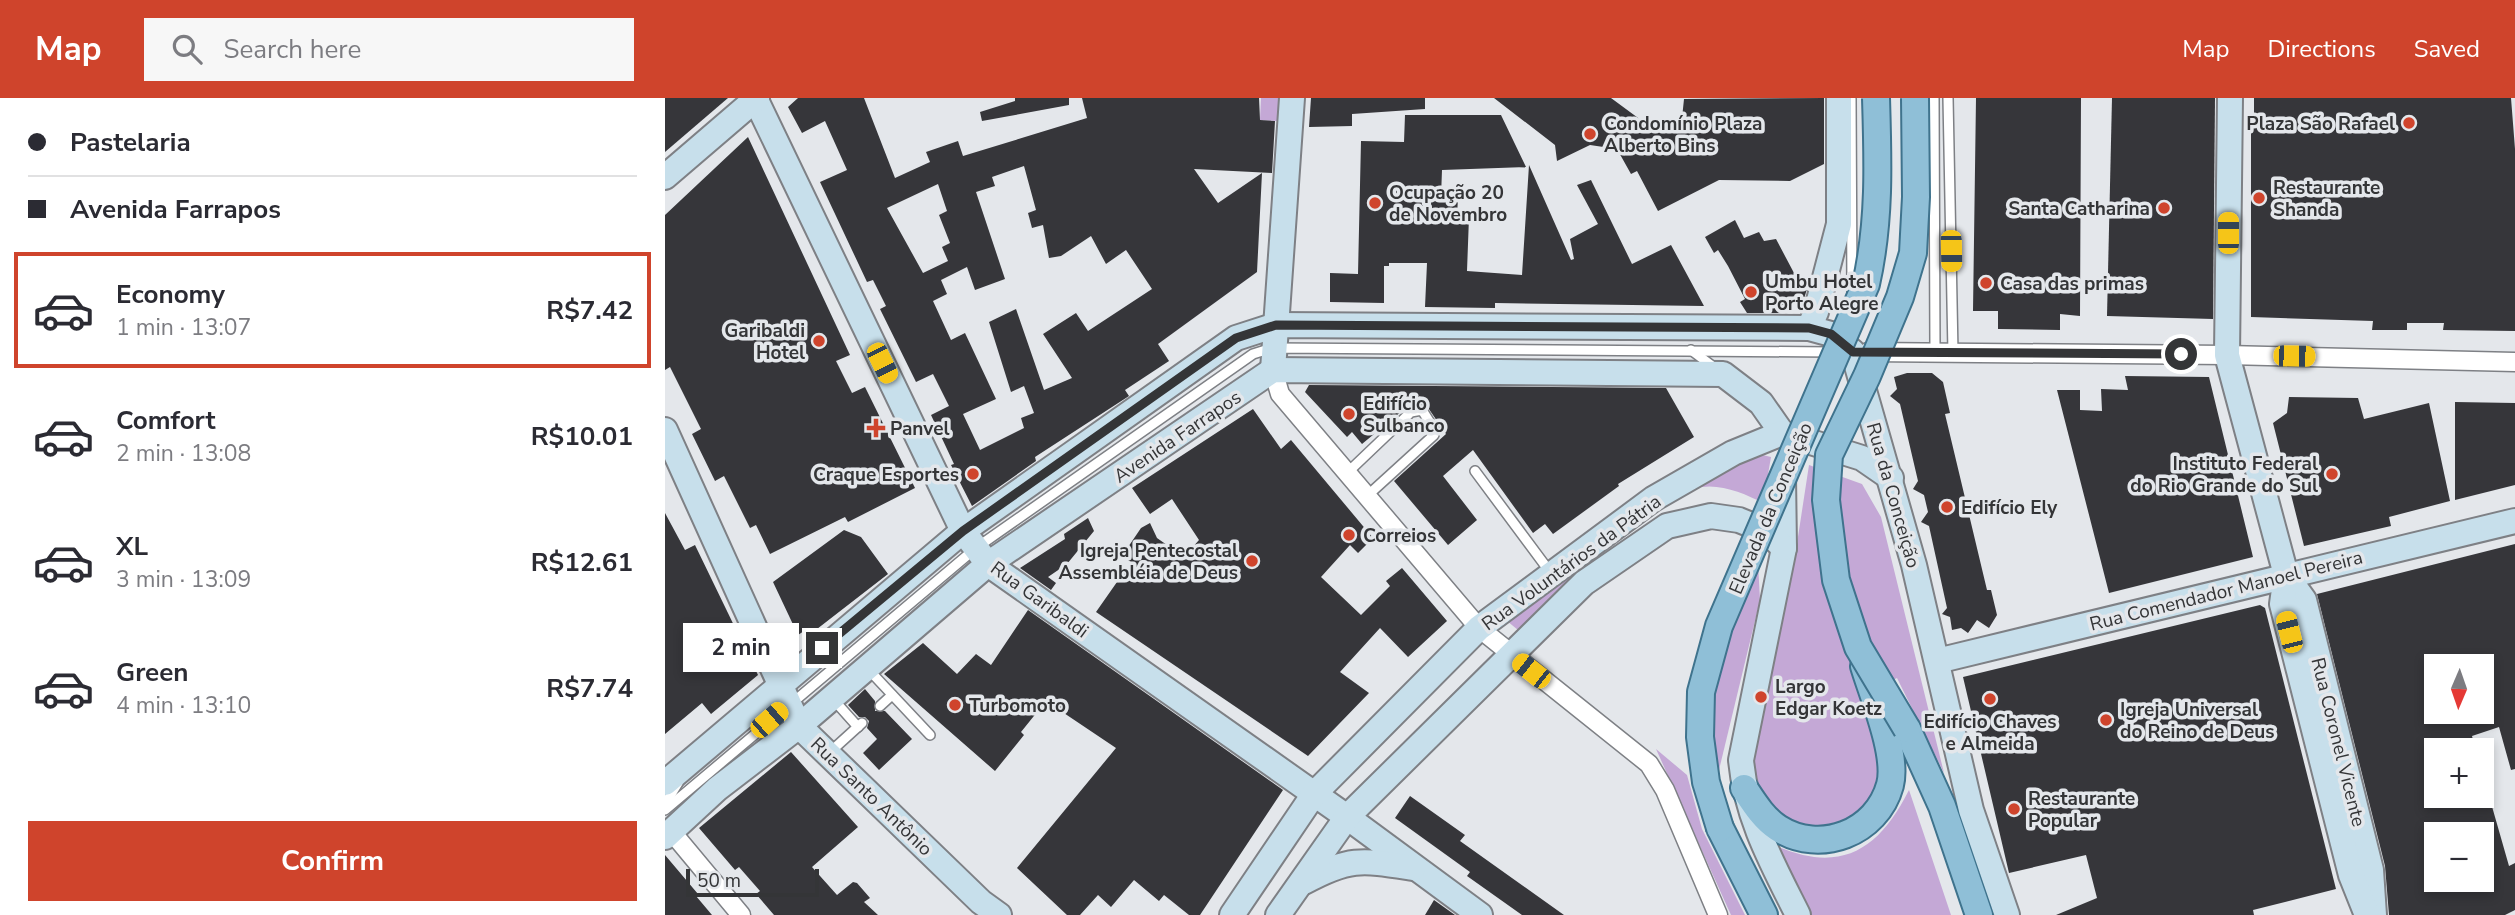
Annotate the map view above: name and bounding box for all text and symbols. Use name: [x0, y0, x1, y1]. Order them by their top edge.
search box: [144, 18, 634, 81]
text: Map: [35, 27, 102, 72]
icon: search: [168, 30, 206, 68]
text: Search here: [224, 32, 361, 67]
text: Map: [2182, 33, 2229, 65]
text: Directions: [2267, 33, 2376, 65]
text: Saved: [2414, 33, 2480, 65]
place label: Condomínio Plaza Alberto Bins: [1604, 111, 1762, 159]
place label: Plaza São Rafael: [2246, 111, 2395, 137]
marker: Plaza São Rafael: [2401, 115, 2417, 131]
text: Pastelaria: [70, 125, 191, 160]
marker: Condomínio Plaza Alberto Bins: [1582, 126, 1598, 142]
place label: Restaurante Shanda: [2273, 175, 2380, 223]
place label: Ocupação 20 de Novembro: [1389, 180, 1507, 228]
marker: Restaurante Shanda: [2251, 190, 2267, 206]
text: Avenida Farrapos: [70, 192, 281, 227]
marker: Ocupação 20 de Novembro: [1367, 195, 1383, 211]
place label: Santa Catharina: [2008, 196, 2150, 222]
marker: Santa Catharina: [2156, 200, 2172, 216]
car: [2218, 212, 2239, 254]
car: [1941, 230, 1962, 272]
place label: Umbu Hotel Porto Alegre: [1765, 269, 1879, 317]
place label: Casa das primas: [2000, 271, 2144, 297]
marker: Casa das primas: [1978, 275, 1994, 291]
text: Economy: [116, 277, 225, 312]
icon: car: [32, 279, 95, 342]
marker: Umbu Hotel Porto Alegre: [1743, 284, 1759, 300]
text: R$7.42: [546, 293, 633, 328]
text: 1 min · 13:07: [116, 312, 251, 343]
place label: Garibaldi Hotel: [724, 318, 805, 366]
marker: Garibaldi Hotel: [811, 333, 827, 349]
route start: [2165, 338, 2197, 370]
car: [864, 340, 901, 386]
car: [2273, 345, 2316, 367]
street label: Avenida Farrapos: [1109, 384, 1247, 489]
place label: Edifício Sulbanco: [1363, 391, 1445, 439]
text: Comfort: [116, 403, 216, 438]
icon: car: [32, 405, 95, 468]
marker: Edifício Sulbanco: [1341, 406, 1357, 422]
place label: Panvel: [890, 416, 950, 442]
street label: Elevada da Conceição: [1723, 418, 1819, 598]
text: R$10.01: [531, 419, 633, 454]
street label: Rua da Conceição: [1860, 419, 1926, 571]
marker: Panvel: [868, 420, 884, 436]
text: 2 min · 13:08: [116, 438, 251, 469]
place label: Instituto Federal do Rio Grande do Sul: [2130, 451, 2318, 499]
place label: Craque Esportes: [813, 462, 959, 488]
marker: Craque Esportes: [965, 466, 981, 482]
marker: Instituto Federal do Rio Grande do Sul: [2324, 466, 2340, 482]
street label: Rua Voluntários da Pátria: [1477, 489, 1667, 637]
place label: Edifício Ely: [1961, 495, 2058, 521]
marker: Edifício Ely: [1939, 499, 1955, 515]
place label: Correios: [1363, 523, 1436, 549]
marker: Correios: [1341, 527, 1357, 543]
text: XL: [116, 529, 148, 564]
icon: car: [32, 531, 95, 594]
place label: Igreja Pentecostal Assembléia de Deus: [1059, 538, 1238, 586]
street label: Rua Comendador Manoel Pereira: [2087, 544, 2366, 638]
text: R$12.61: [531, 545, 633, 580]
marker: Igreja Pentecostal Assembléia de Deus: [1244, 553, 1260, 569]
street label: Rua Garibaldi: [985, 555, 1094, 644]
text: 3 min · 13:09: [116, 564, 251, 595]
car: [2274, 609, 2305, 655]
callout: 2 min: [682, 624, 797, 672]
text: 2 min: [711, 632, 771, 663]
route end: [806, 632, 838, 664]
car: [1508, 650, 1555, 692]
north arrow: [2424, 654, 2494, 724]
map controls: [2424, 654, 2494, 892]
text: Green: [116, 655, 189, 690]
street label: Rua Coronel Vicente: [2304, 655, 2372, 829]
icon: car: [32, 657, 95, 720]
text: R$7.74: [546, 671, 633, 706]
place label: Largo Edgar Koetz: [1775, 674, 1882, 722]
marker: Largo Edgar Koetz: [1753, 689, 1769, 705]
text: 4 min · 13:10: [116, 690, 251, 721]
marker: Edifício Chaves e Almeida: [1982, 691, 1998, 707]
place label: Turbomoto: [969, 693, 1066, 719]
marker: Turbomoto: [947, 697, 963, 713]
place label: Igreja Universal do Reino de Deus: [2120, 697, 2274, 745]
car: [747, 698, 792, 742]
place label: Edifício Chaves e Almeida: [1924, 709, 2056, 757]
marker: Igreja Universal do Reino de Deus: [2098, 712, 2114, 728]
street label: Rua Santo Antônio: [805, 732, 938, 862]
button: +: [2424, 738, 2494, 808]
place label: Restaurante Popular: [2028, 786, 2135, 834]
marker: Restaurante Popular: [2006, 801, 2022, 817]
button: Confirm: [28, 821, 637, 901]
button: −: [2424, 822, 2494, 892]
scale bar: [686, 866, 819, 898]
text: 50 m: [697, 868, 741, 894]

